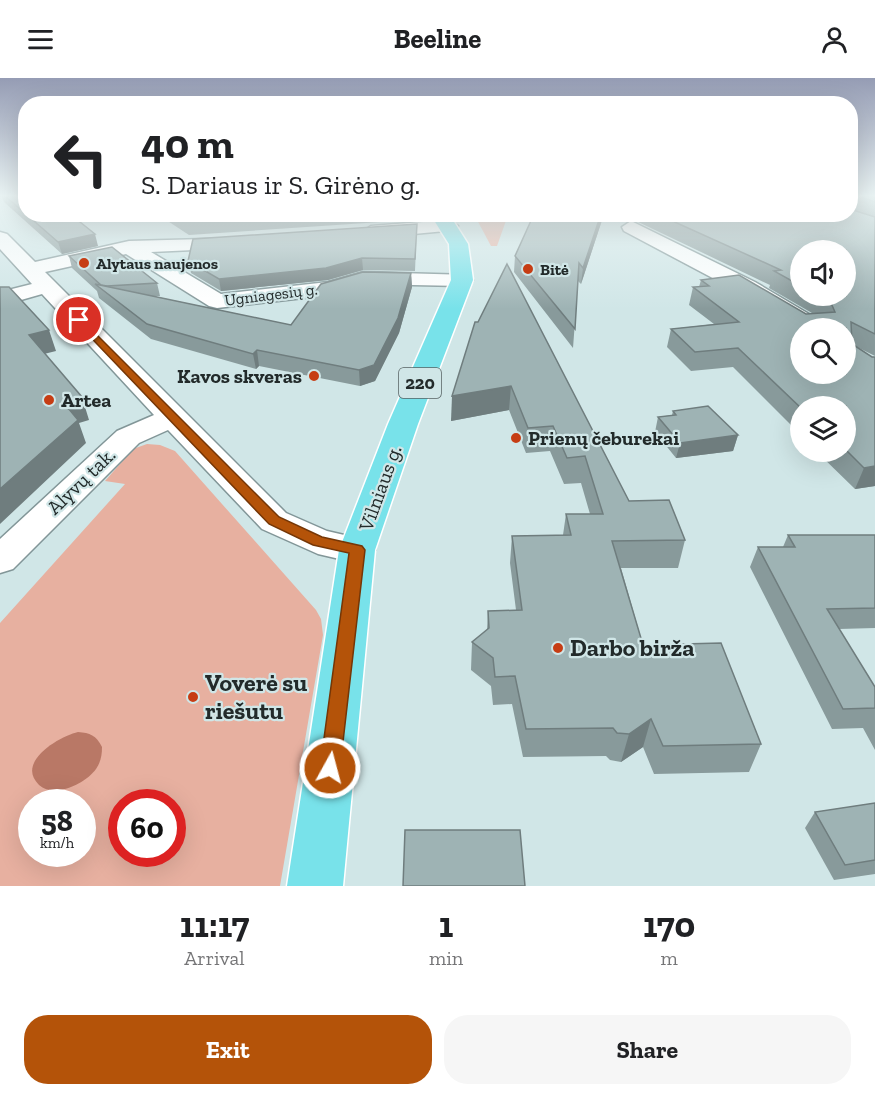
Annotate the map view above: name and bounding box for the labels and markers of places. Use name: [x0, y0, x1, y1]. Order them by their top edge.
place label: Alytaus naujenos: [96, 254, 218, 273]
marker: Alytaus naujenos: [77, 256, 91, 270]
place label: Bitė: [540, 260, 569, 279]
marker: Bitė: [521, 262, 535, 276]
pin: [53, 294, 104, 345]
place label: Kavos skveras: [177, 364, 302, 388]
marker: Kavos skveras: [307, 369, 321, 383]
place label: Artea: [61, 388, 111, 412]
marker: Artea: [42, 393, 56, 407]
place label: Prienų čeburekai: [528, 426, 679, 450]
marker: Prienų čeburekai: [509, 431, 523, 445]
place label: Darbo birža: [570, 633, 694, 662]
marker: Darbo birža: [551, 641, 565, 655]
place label: Voverė su riešutu: [205, 668, 307, 725]
marker: Voverė su riešutu: [186, 690, 200, 704]

